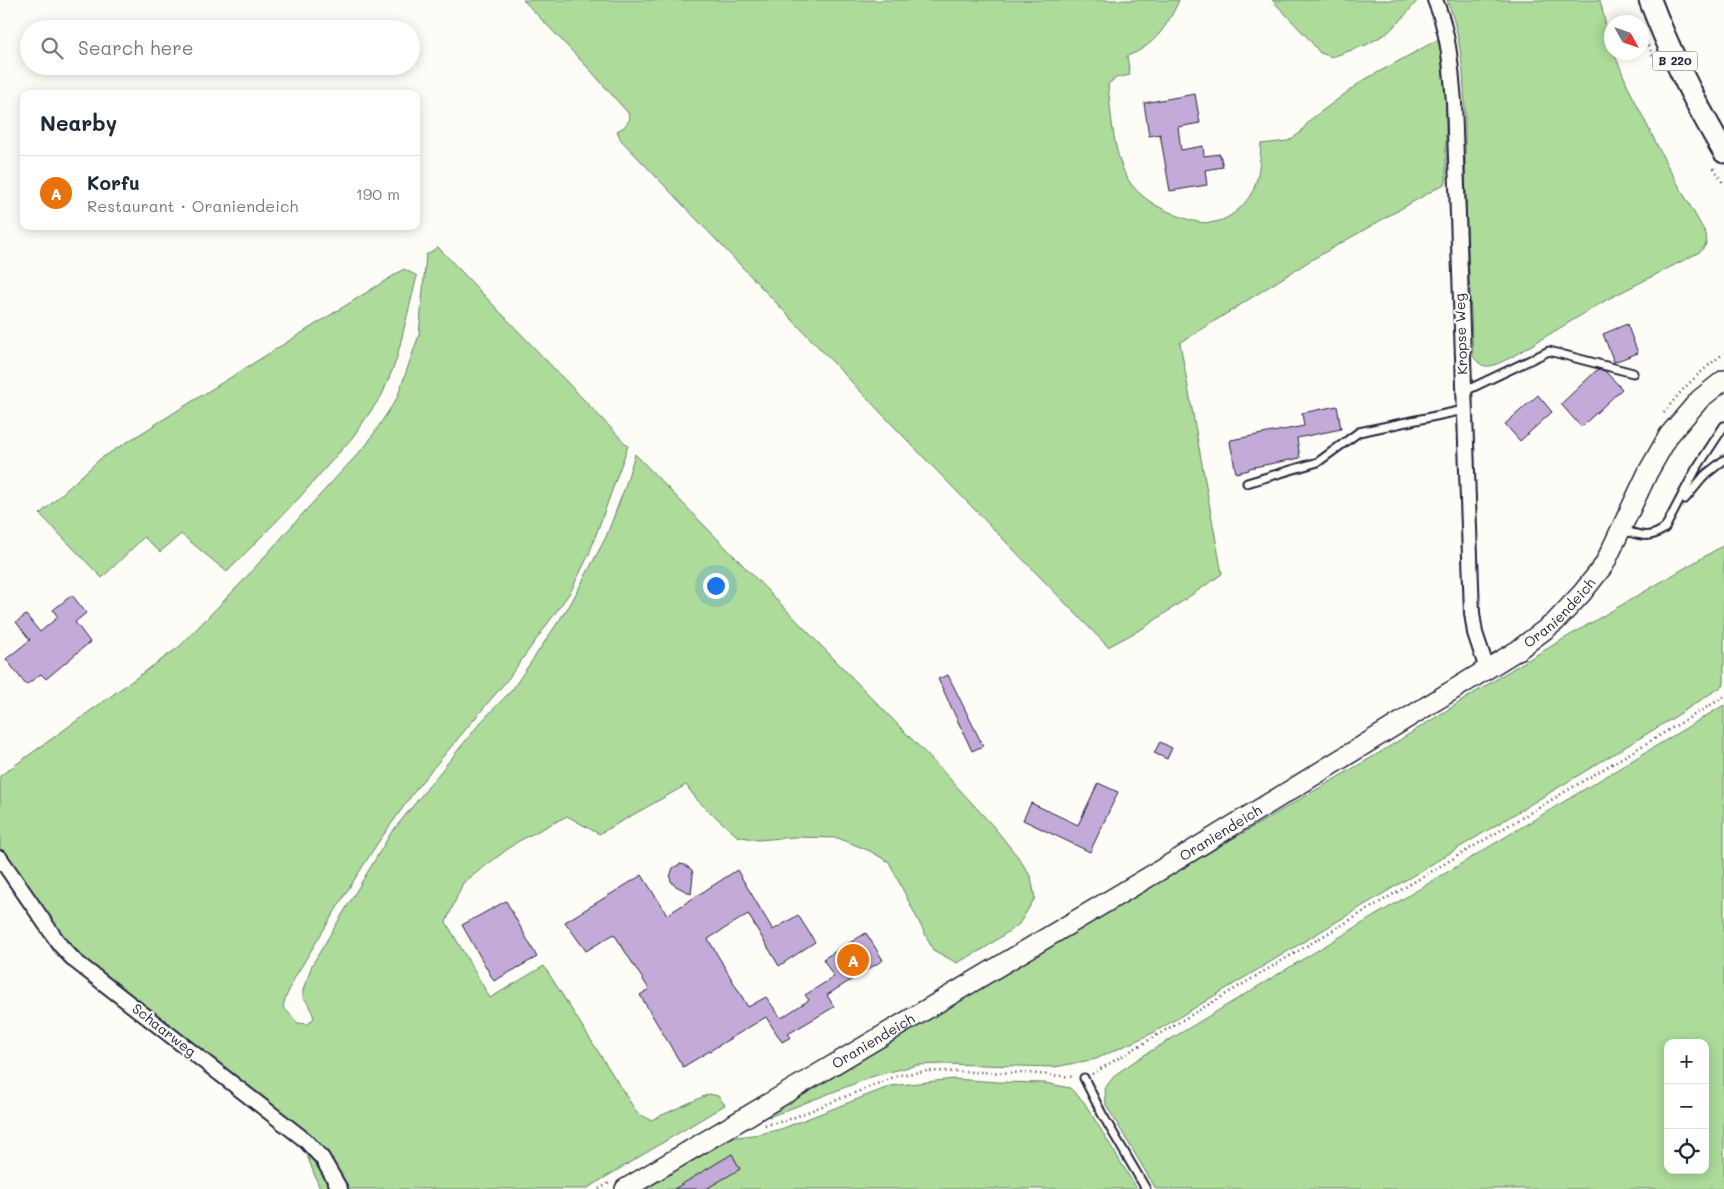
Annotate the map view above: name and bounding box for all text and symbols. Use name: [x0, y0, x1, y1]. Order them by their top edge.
north arrow: [1604, 15, 1649, 60]
search box: [20, 20, 420, 75]
icon: search: [38, 34, 66, 62]
text: Search here: [78, 35, 194, 60]
road number: B 220: [1652, 51, 1698, 70]
text: Nearby: [40, 109, 117, 136]
text: Korfu: [87, 170, 140, 195]
text: A: [50, 183, 62, 204]
text: 190 m: [356, 183, 400, 204]
text: Restaurant · Oraniendeich: [87, 195, 298, 216]
street label: Kropse Weg: [1450, 293, 1471, 375]
your location: [703, 573, 729, 599]
street label: Oraniendeich: [1519, 574, 1599, 652]
street label: Oraniendeich: [1176, 800, 1265, 865]
pin: A: [837, 941, 869, 979]
street label: Schaarweg: [128, 999, 200, 1061]
street label: Oraniendeich: [828, 1009, 918, 1073]
map controls: [1664, 1039, 1709, 1174]
button: +: [1664, 1039, 1709, 1084]
button: −: [1664, 1084, 1709, 1129]
button: locate: [1664, 1129, 1709, 1174]

